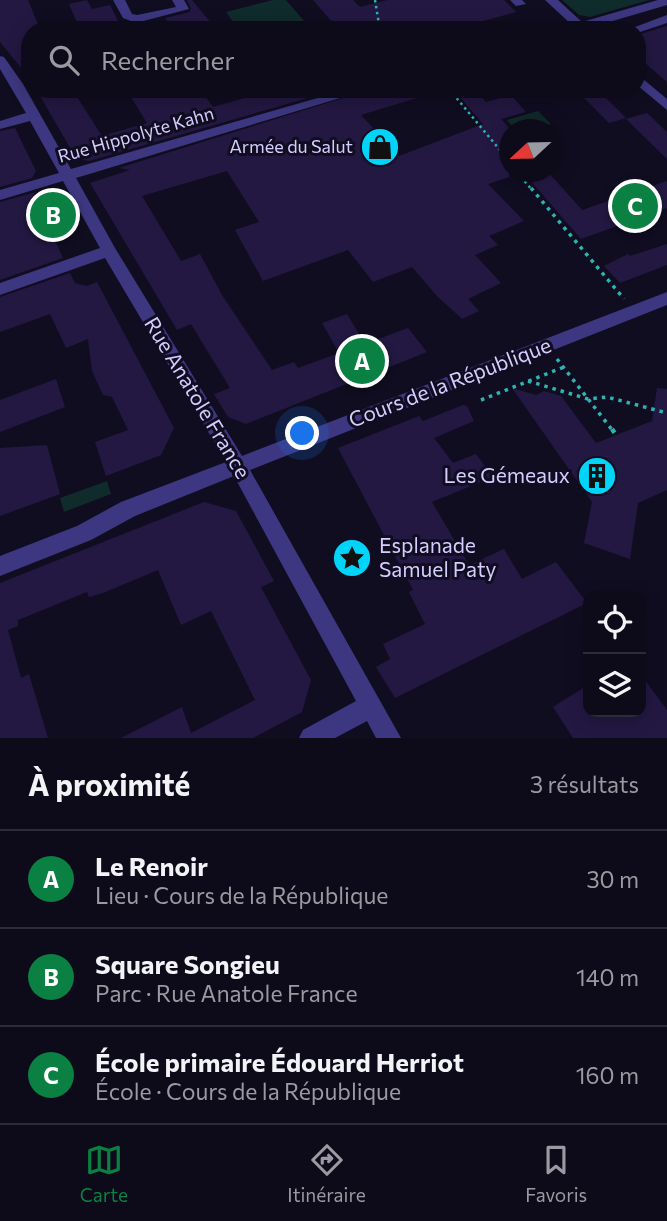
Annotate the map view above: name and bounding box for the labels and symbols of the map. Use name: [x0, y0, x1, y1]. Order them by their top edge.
street label: Rue Hippolyte Kahn: [55, 101, 216, 167]
north arrow: [499, 119, 562, 182]
shop icon: Armée du Salut: [359, 126, 401, 168]
place label: Armée du Salut: [229, 135, 353, 157]
pin: C: [612, 180, 658, 232]
pin: B: [30, 189, 76, 241]
street label: Rue Anatole France: [140, 312, 256, 483]
street label: Cours de la République: [345, 331, 554, 432]
pin: A: [339, 335, 385, 387]
your location: [285, 416, 319, 450]
building icon: Les Gémeaux: [576, 455, 618, 497]
place label: Les Gémeaux: [444, 462, 570, 487]
place label: Esplanade Samuel Paty: [379, 532, 497, 581]
place icon: Esplanade Samuel Paty: [331, 537, 373, 579]

